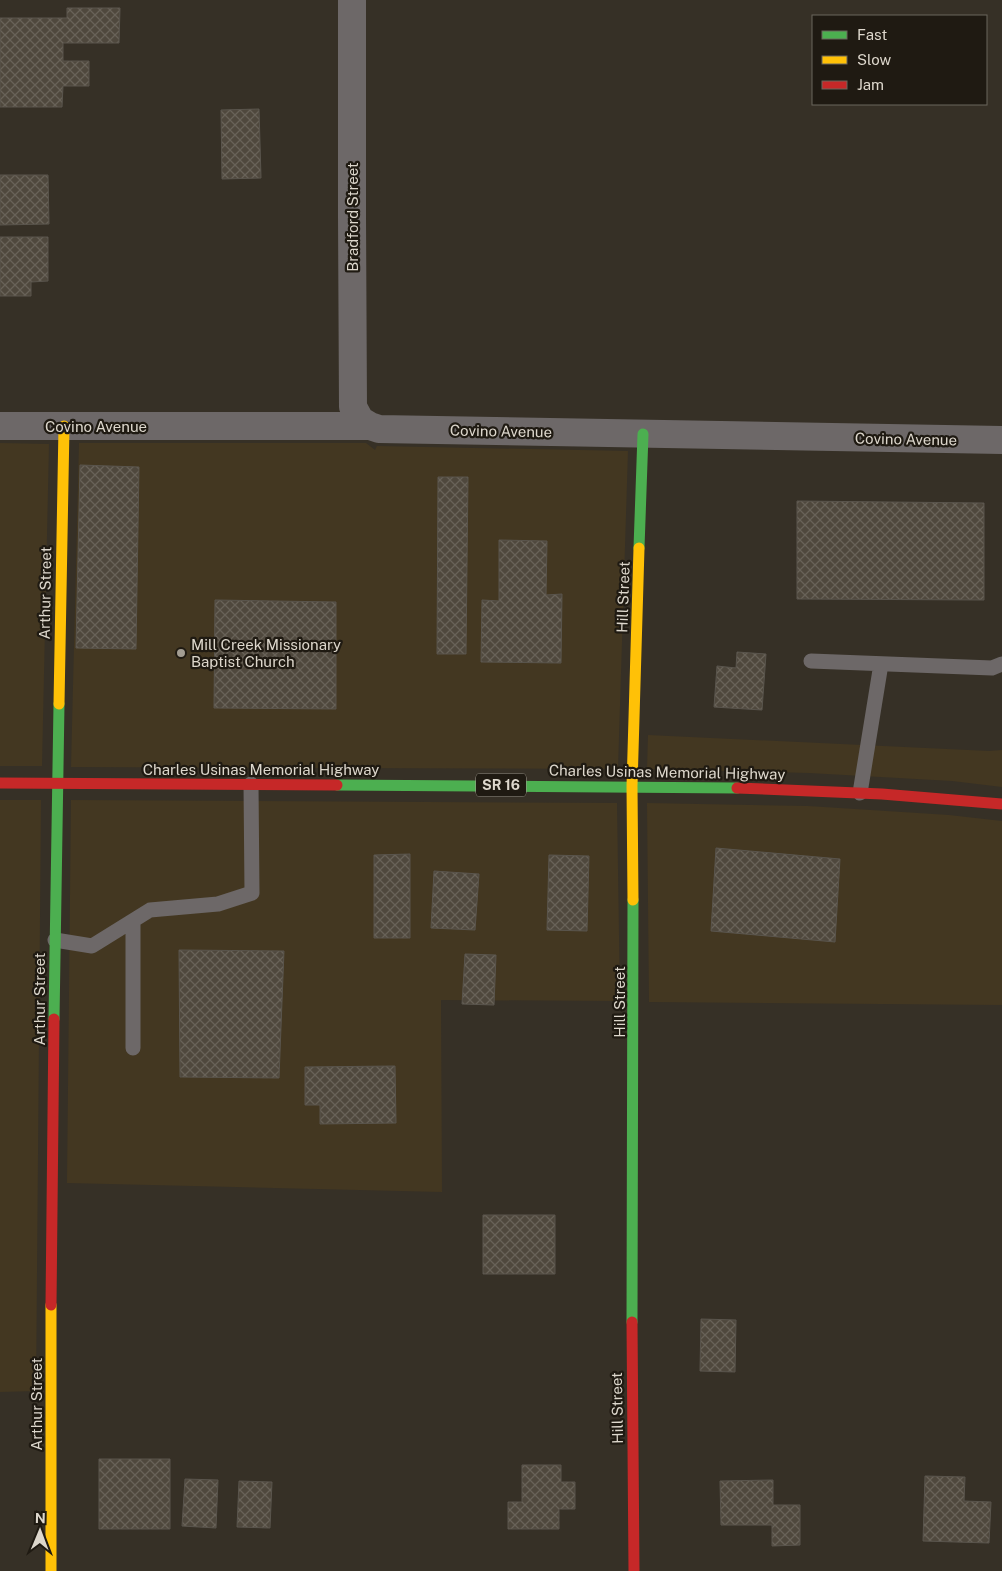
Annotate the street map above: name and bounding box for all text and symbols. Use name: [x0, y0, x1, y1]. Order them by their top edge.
legend: [812, 15, 987, 105]
text: Fast: [857, 26, 887, 43]
text: Slow: [857, 51, 892, 68]
text: Jam: [857, 76, 884, 93]
street label: Bradford Street: [344, 162, 361, 272]
street label: Covino Avenue: [45, 418, 147, 435]
street label: Covino Avenue: [450, 422, 552, 440]
street label: Covino Avenue: [855, 430, 957, 448]
street label: Arthur Street: [36, 546, 54, 640]
street label: Hill Street: [613, 561, 633, 633]
place label: Mill Creek Missionary Baptist Church: [191, 636, 341, 670]
marker: Mill Creek Missionary Baptist Church: [175, 647, 187, 659]
street label: Charles Usinas Memorial Highway: [143, 761, 379, 778]
street label: Charles Usinas Memorial Highway: [549, 761, 785, 783]
road number: SR 16: [476, 774, 526, 796]
street label: Arthur Street: [31, 952, 48, 1045]
street label: Hill Street: [611, 966, 628, 1038]
street label: Arthur Street: [28, 1357, 45, 1450]
street label: Hill Street: [608, 1372, 626, 1444]
north arrow: [15, 1506, 65, 1556]
text: N: [35, 1510, 46, 1526]

